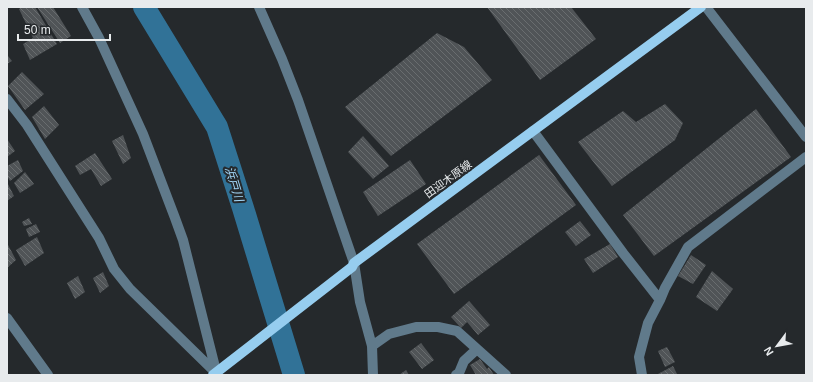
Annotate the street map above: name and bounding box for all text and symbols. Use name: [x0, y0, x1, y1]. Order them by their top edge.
scale bar: [18, 16, 110, 42]
text: 50 m: [24, 23, 51, 37]
street label: 田迎木原線: [422, 158, 474, 200]
water label: 浜戸川: [222, 165, 247, 205]
north arrow: [757, 326, 797, 366]
text: N: [761, 345, 776, 358]

